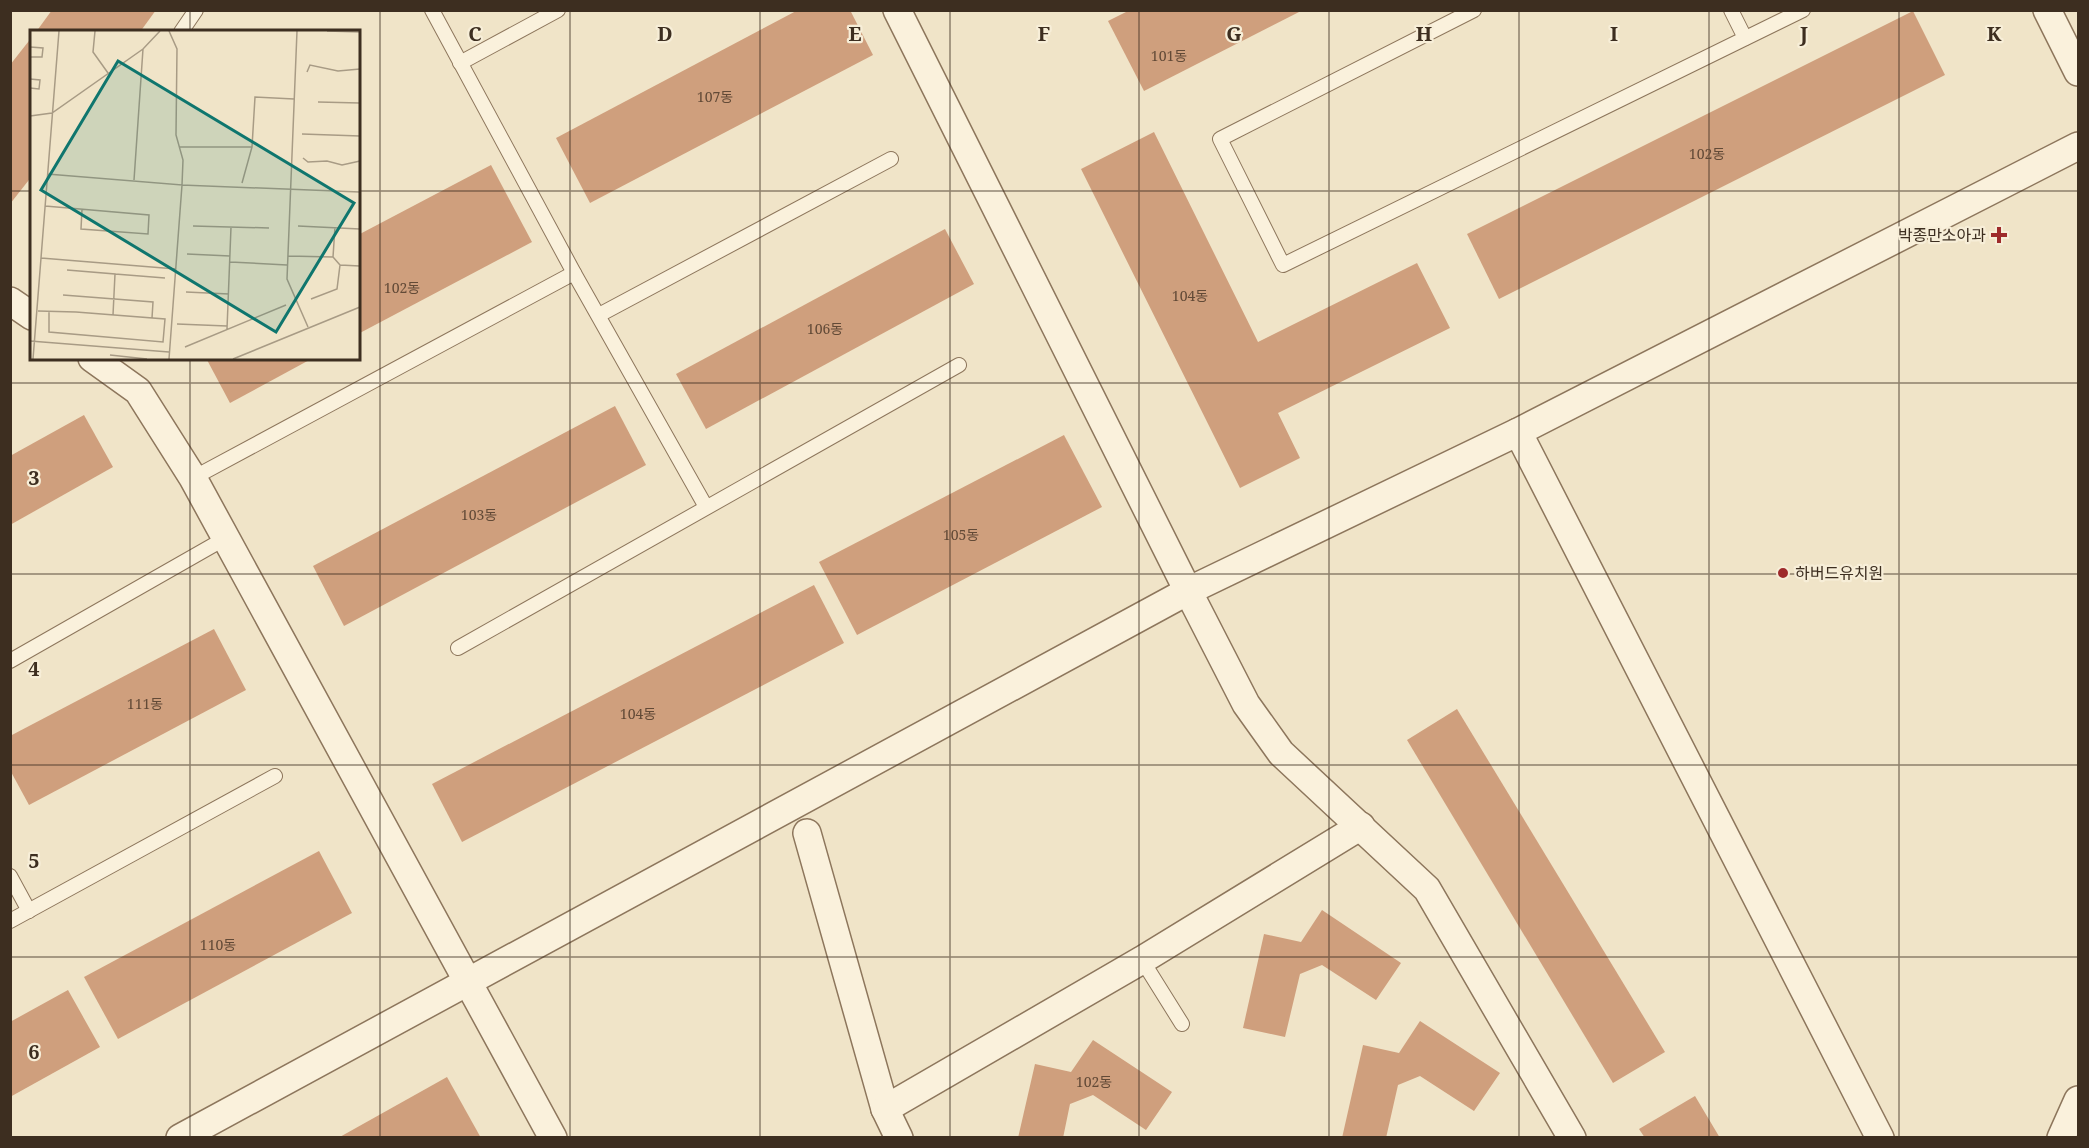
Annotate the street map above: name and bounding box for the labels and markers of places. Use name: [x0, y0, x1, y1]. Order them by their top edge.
place label: 박종만소아과: [1898, 224, 1986, 246]
marker: 박종만소아과: [1990, 226, 2008, 244]
place label: 하버드유치원: [1795, 562, 1883, 584]
marker: 하버드유치원: [1776, 566, 1790, 580]

